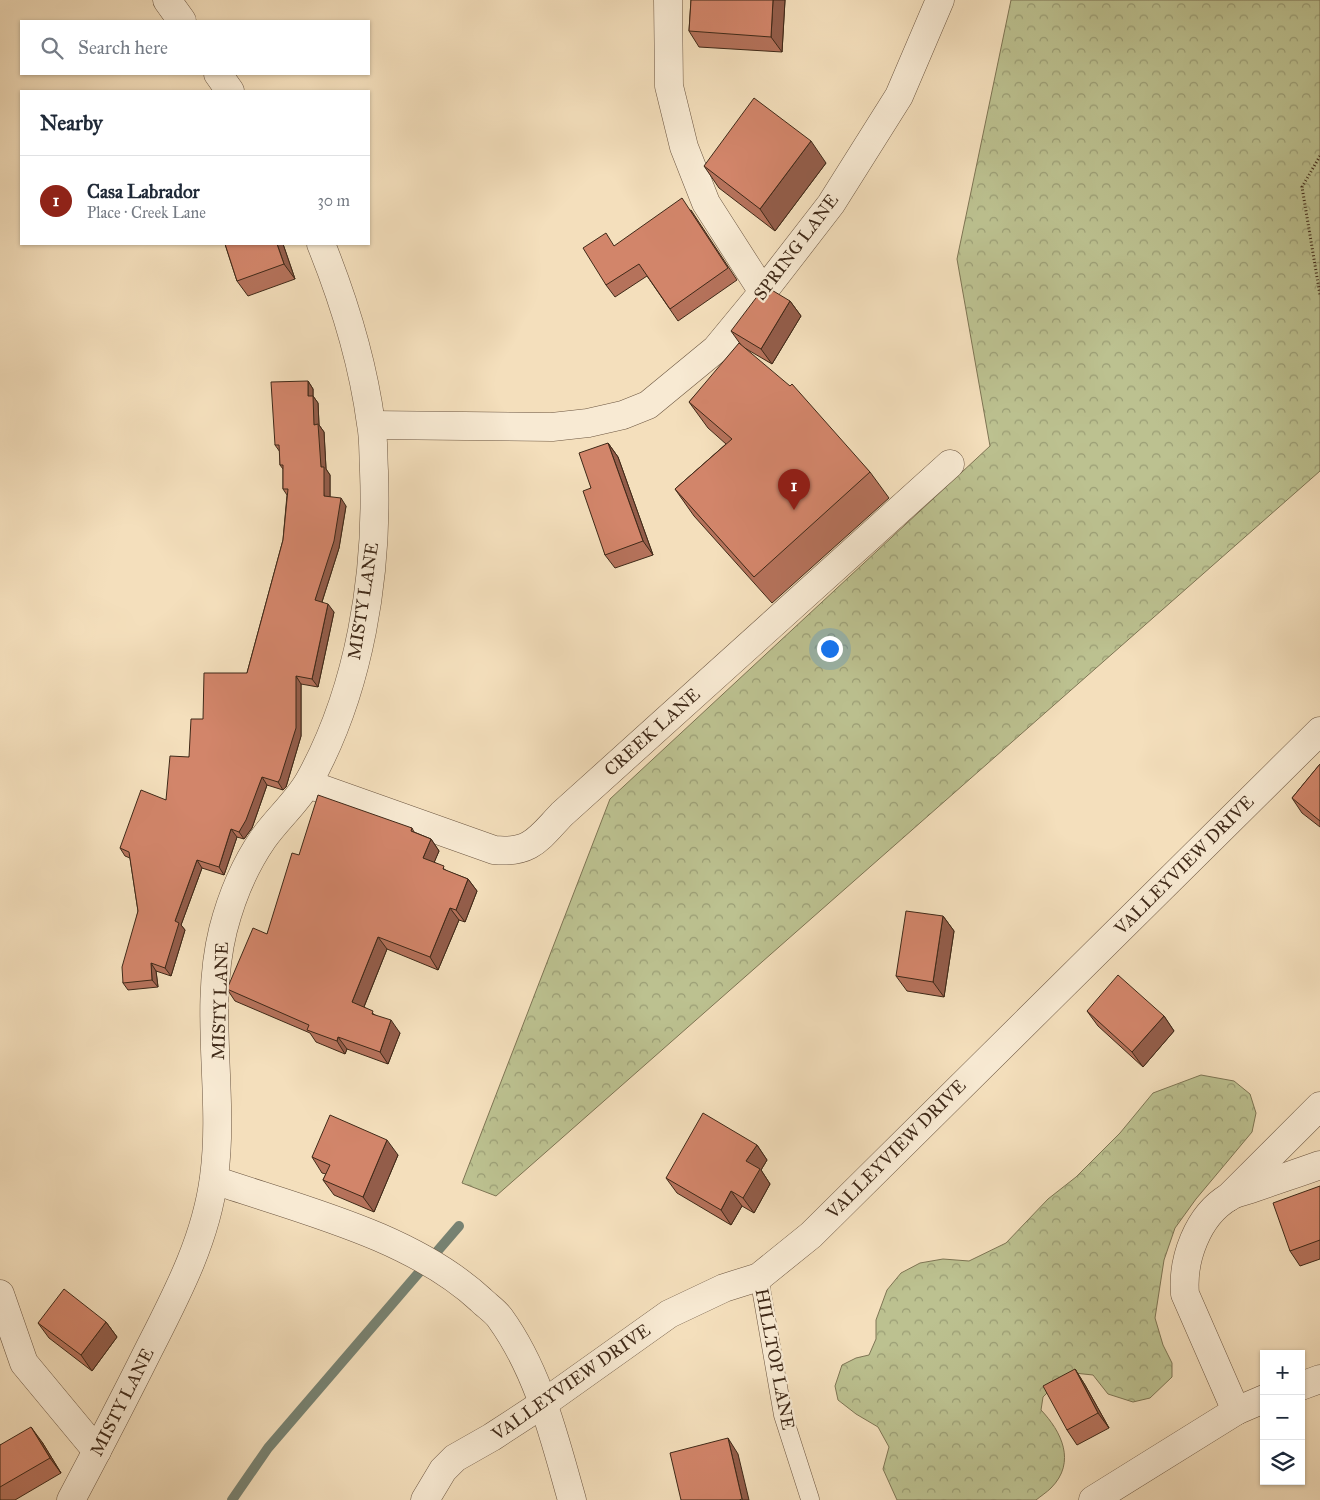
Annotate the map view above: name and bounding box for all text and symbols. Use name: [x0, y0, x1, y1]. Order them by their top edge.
search box: [20, 20, 370, 75]
icon: search: [38, 34, 66, 62]
text: Search here: [78, 36, 168, 59]
text: Nearby: [40, 110, 103, 136]
text: Casa Labrador: [87, 180, 200, 203]
street label: SPRING LANE: [749, 189, 843, 304]
text: 1: [53, 191, 59, 210]
text: 30 m: [317, 191, 350, 210]
text: Place · Creek Lane: [87, 203, 206, 222]
pin: 1: [778, 469, 810, 510]
street label: MISTY LANE: [343, 541, 383, 661]
your location: [817, 636, 843, 662]
street label: CREEK LANE: [599, 683, 705, 781]
street label: VALLEYVIEW DRIVE: [1109, 791, 1258, 940]
street label: MISTY LANE: [207, 941, 233, 1061]
street label: VALLEYVIEW DRIVE: [821, 1075, 970, 1224]
street label: HILLTOP LANE: [751, 1286, 800, 1432]
street label: VALLEYVIEW DRIVE: [487, 1319, 655, 1446]
street label: MISTY LANE: [85, 1344, 159, 1460]
map controls: [1260, 1350, 1305, 1485]
button: +: [1260, 1350, 1305, 1395]
button: −: [1260, 1395, 1305, 1440]
button: layers: [1260, 1440, 1305, 1485]

